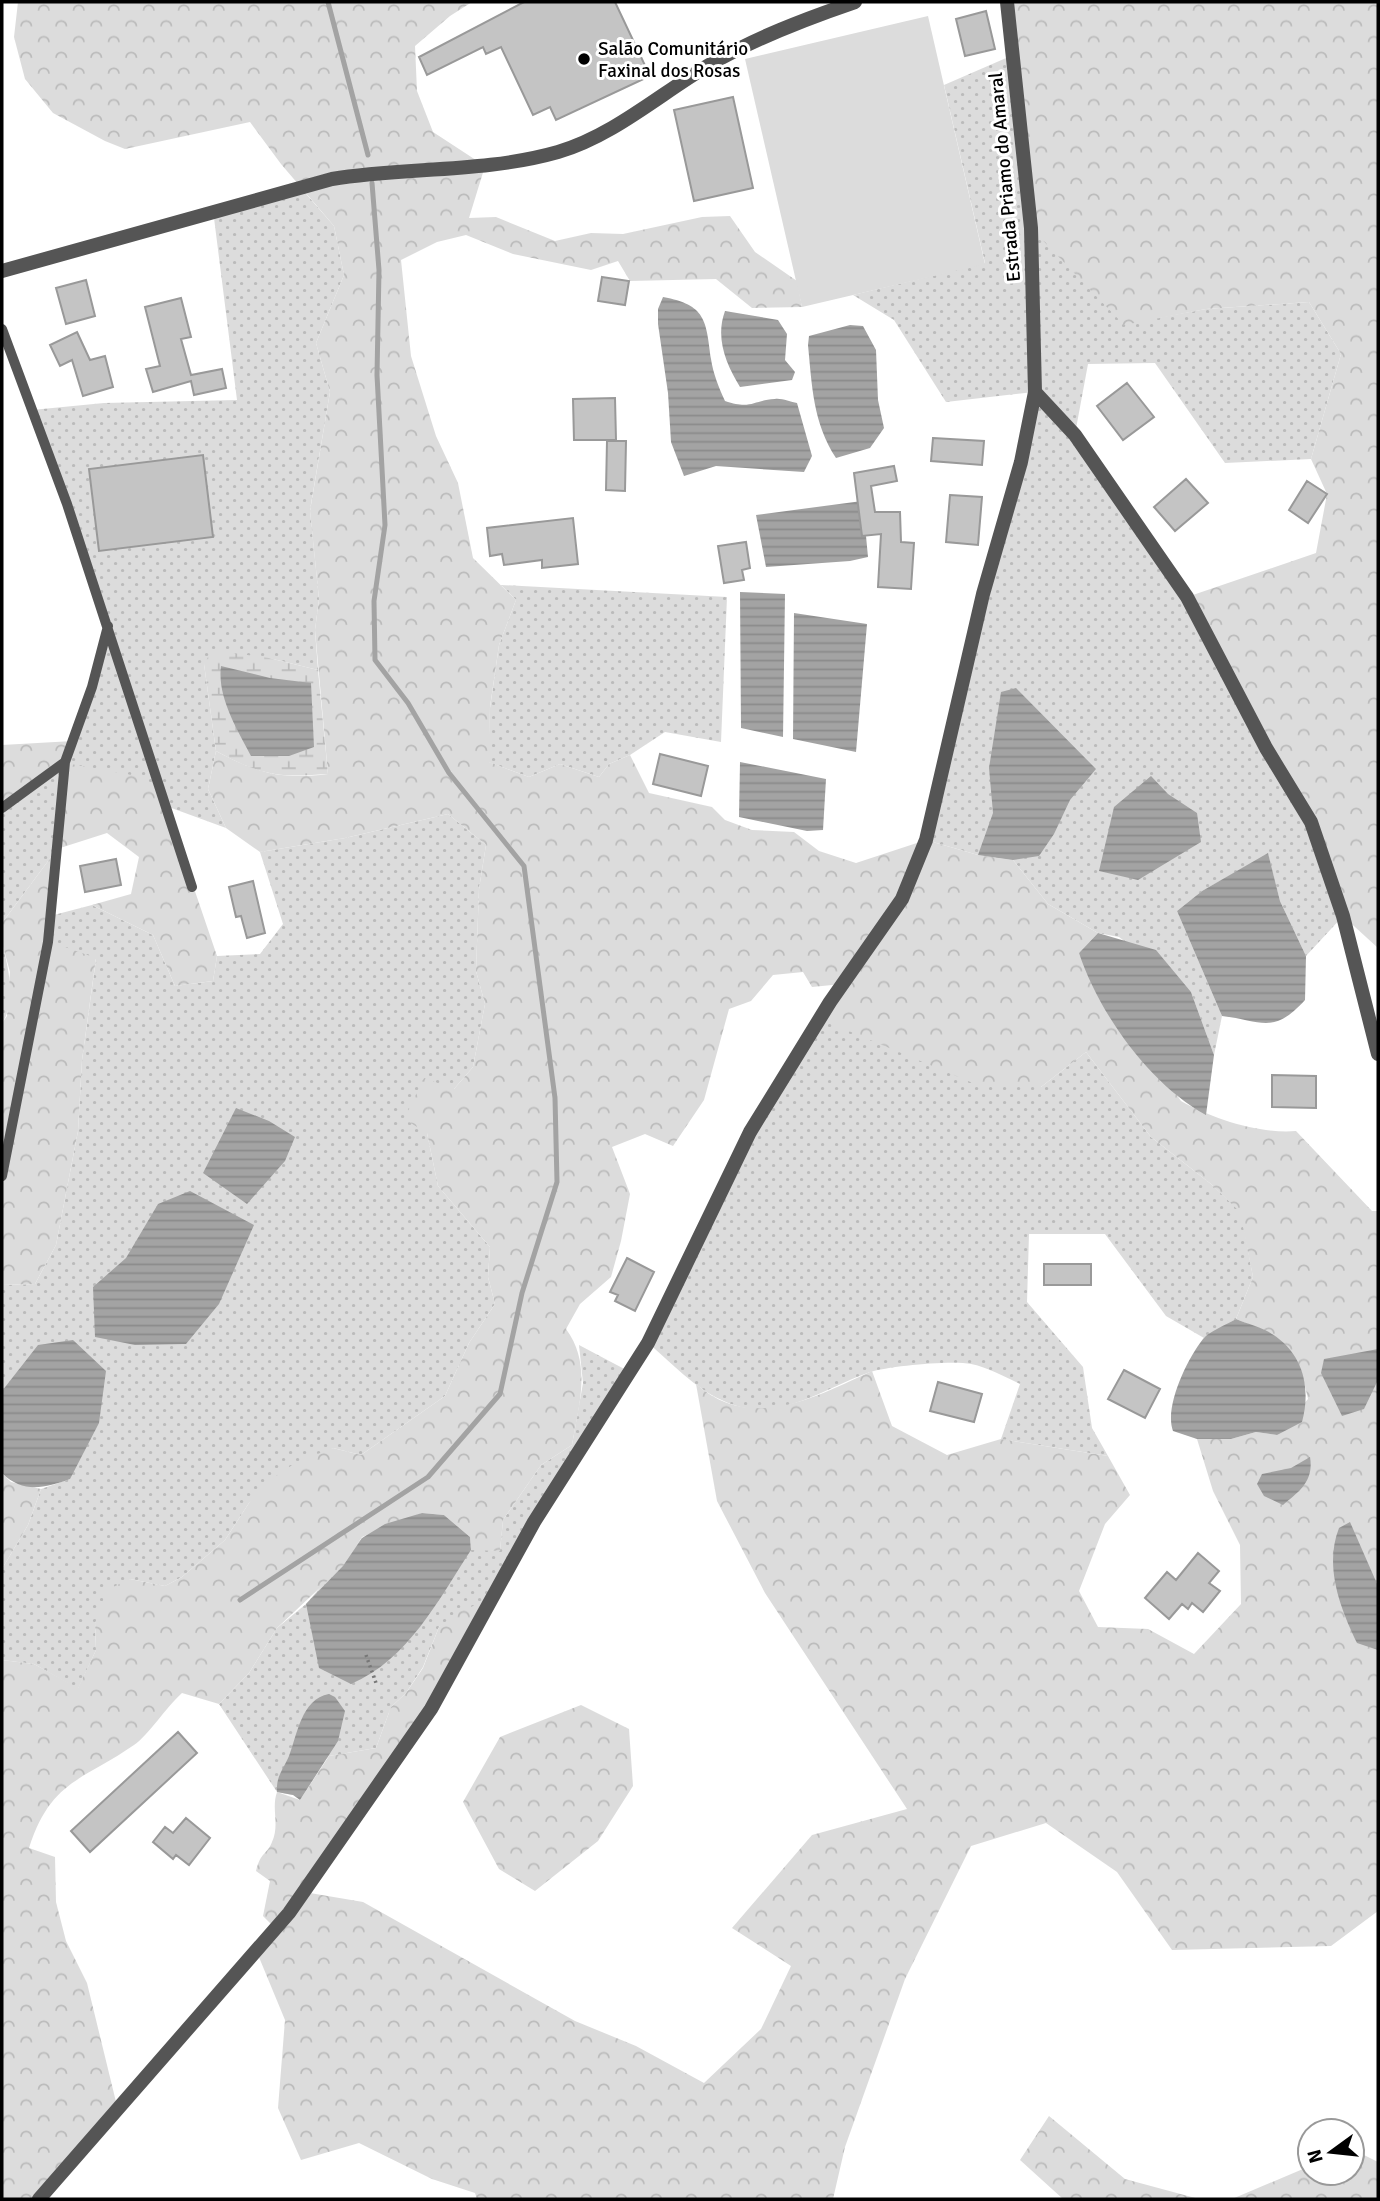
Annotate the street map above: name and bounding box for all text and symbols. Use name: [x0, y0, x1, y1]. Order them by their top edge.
place label: Salão Comunitário Faxinal dos Rosas: [598, 37, 748, 83]
marker: Salão Comunitário Faxinal dos Rosas: [576, 51, 592, 67]
street label: Estrada Priamo do Amaral: [984, 71, 1026, 283]
north arrow: [1296, 2117, 1366, 2187]
text: N: [1302, 2147, 1329, 2166]

